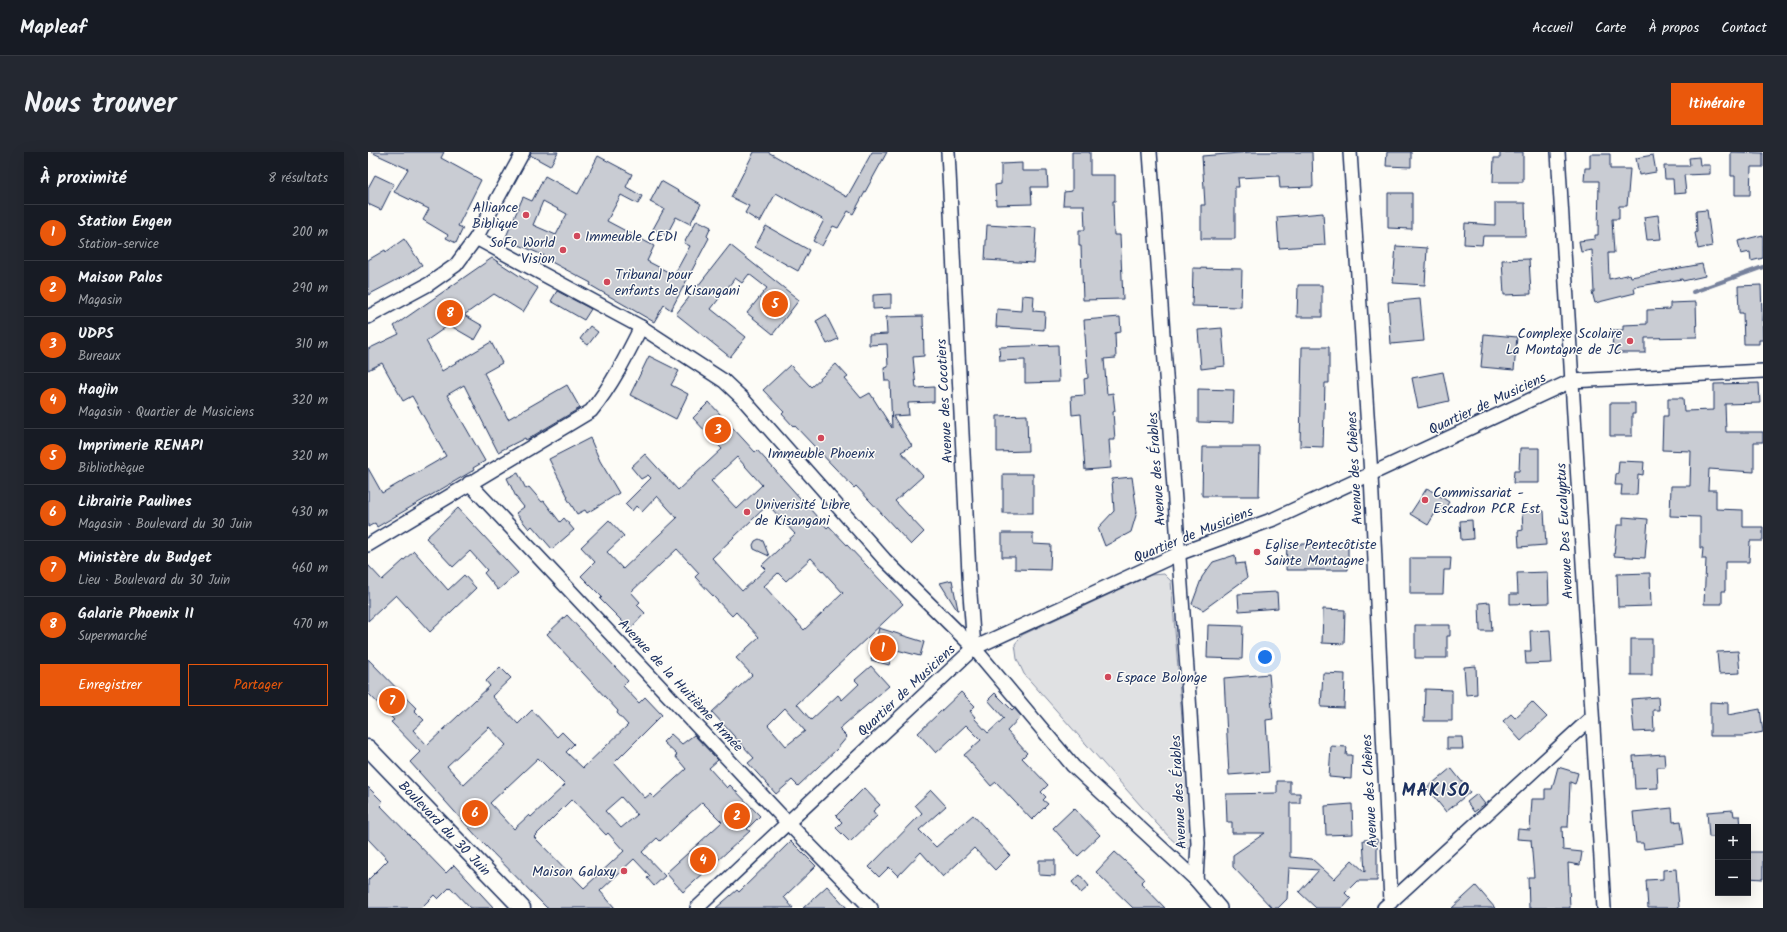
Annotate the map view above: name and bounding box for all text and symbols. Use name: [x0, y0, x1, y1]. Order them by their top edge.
text: Mapleaf: [20, 13, 87, 43]
text: Accueil: [1532, 17, 1573, 39]
text: Carte: [1595, 17, 1626, 39]
text: À propos: [1648, 17, 1699, 39]
text: Contact: [1721, 17, 1767, 39]
text: Nous trouver: [24, 82, 177, 127]
button: Itinéraire: [1671, 83, 1763, 125]
text: À proximité: [40, 165, 127, 192]
text: 8 résultats: [268, 168, 328, 189]
place label: Alliance Biblique: [472, 197, 519, 235]
text: Station Engen: [78, 210, 172, 234]
marker: Alliance Biblique: [521, 210, 531, 220]
text: 1: [51, 222, 55, 243]
text: 200 m: [292, 222, 328, 243]
place label: Immeuble CEDI: [585, 226, 677, 248]
marker: Immeuble CEDI: [572, 231, 582, 241]
place label: SoFo World Vision: [490, 232, 556, 270]
text: Station-service: [78, 234, 159, 255]
marker: SoFo World Vision: [558, 245, 568, 255]
place label: Tribunal pour enfants de Kisangani: [615, 264, 740, 302]
text: Maison Palos: [78, 266, 163, 290]
marker: Tribunal pour enfants de Kisangani: [602, 277, 612, 287]
text: 2: [49, 278, 57, 299]
text: 290 m: [292, 278, 328, 299]
pin: 5: [762, 289, 788, 319]
text: Magasin: [78, 290, 122, 311]
pin: 8: [437, 298, 463, 328]
text: UDPS: [78, 322, 113, 346]
place label: Complexe Scolaire La Montagne de JC: [1505, 323, 1623, 361]
text: 3: [49, 334, 57, 355]
text: 310 m: [294, 334, 328, 355]
marker: Complexe Scolaire La Montagne de JC: [1625, 336, 1635, 346]
street label: Avenue des Cocotiers: [931, 338, 959, 464]
text: Bureaux: [78, 346, 121, 367]
street label: Quartier de Musiciens: [1425, 367, 1550, 441]
text: Haojin: [78, 378, 118, 402]
text: 4: [49, 390, 57, 411]
text: 320 m: [291, 390, 328, 411]
text: Magasin · Quartier de Musiciens: [78, 402, 254, 423]
street label: Avenue des Érables: [1142, 411, 1172, 527]
street label: Avenue des Chênes: [1341, 411, 1369, 525]
pin: 3: [705, 415, 731, 445]
marker: Immeuble Phoenix: [816, 433, 826, 443]
text: Imprimerie RENAPI: [78, 434, 203, 458]
place label: Immeuble Phoenix: [768, 443, 875, 465]
text: 5: [50, 446, 56, 467]
text: 320 m: [291, 446, 328, 467]
text: Bibliothèque: [78, 458, 144, 479]
street label: Avenue Des Eucalyptus: [1550, 462, 1580, 600]
place label: Commissariat - Escadron PCR Est: [1433, 482, 1541, 520]
text: Librairie Paulines: [78, 490, 192, 514]
place label: Univerisité Libre de Kisangani: [755, 494, 851, 532]
marker: Commissariat - Escadron PCR Est: [1420, 495, 1430, 505]
street label: Quartier de Musiciens: [1130, 501, 1257, 569]
text: 6: [49, 502, 57, 523]
text: 430 m: [291, 502, 328, 523]
marker: Univerisité Libre de Kisangani: [742, 507, 752, 517]
text: Magasin · Boulevard du 30 Juin: [78, 514, 252, 535]
place label: Eglise Pentecôtiste Sainte Montagne: [1265, 534, 1377, 572]
text: Ministère du Budget: [78, 546, 212, 570]
marker: Eglise Pentecôtiste Sainte Montagne: [1252, 547, 1262, 557]
text: 7: [50, 558, 56, 579]
text: 460 m: [292, 558, 328, 579]
text: Lieu · Boulevard du 30 Juin: [78, 570, 230, 591]
text: Galarie Phoenix II: [78, 602, 194, 626]
text: 8: [49, 614, 57, 635]
text: 470 m: [293, 614, 328, 635]
street label: Avenue de la Huitième Armée: [612, 614, 749, 758]
text: Supermarché: [78, 626, 147, 647]
pin: 1: [870, 633, 896, 663]
street label: Quartier de Musiciens: [853, 639, 961, 742]
your location: [1255, 647, 1275, 667]
button: Enregistrer: [40, 664, 180, 706]
button: Partager: [188, 664, 328, 706]
place label: Espace Bolonge: [1116, 667, 1208, 689]
marker: Espace Bolonge: [1103, 672, 1113, 682]
pin: 7: [379, 686, 405, 716]
street label: Avenue des Érables: [1165, 734, 1193, 850]
street label: Avenue des Chênes: [1356, 734, 1384, 848]
street label: Boulevard du 30 Juin: [393, 776, 496, 882]
district label: MAKISO: [1402, 777, 1470, 806]
pin: 6: [462, 798, 488, 828]
pin: 2: [724, 801, 750, 831]
map controls: [1715, 824, 1751, 896]
button: +: [1715, 824, 1751, 860]
pin: 4: [690, 845, 716, 875]
button: −: [1715, 860, 1751, 896]
place label: Maison Galaxy: [532, 861, 616, 883]
marker: Maison Galaxy: [619, 866, 629, 876]

